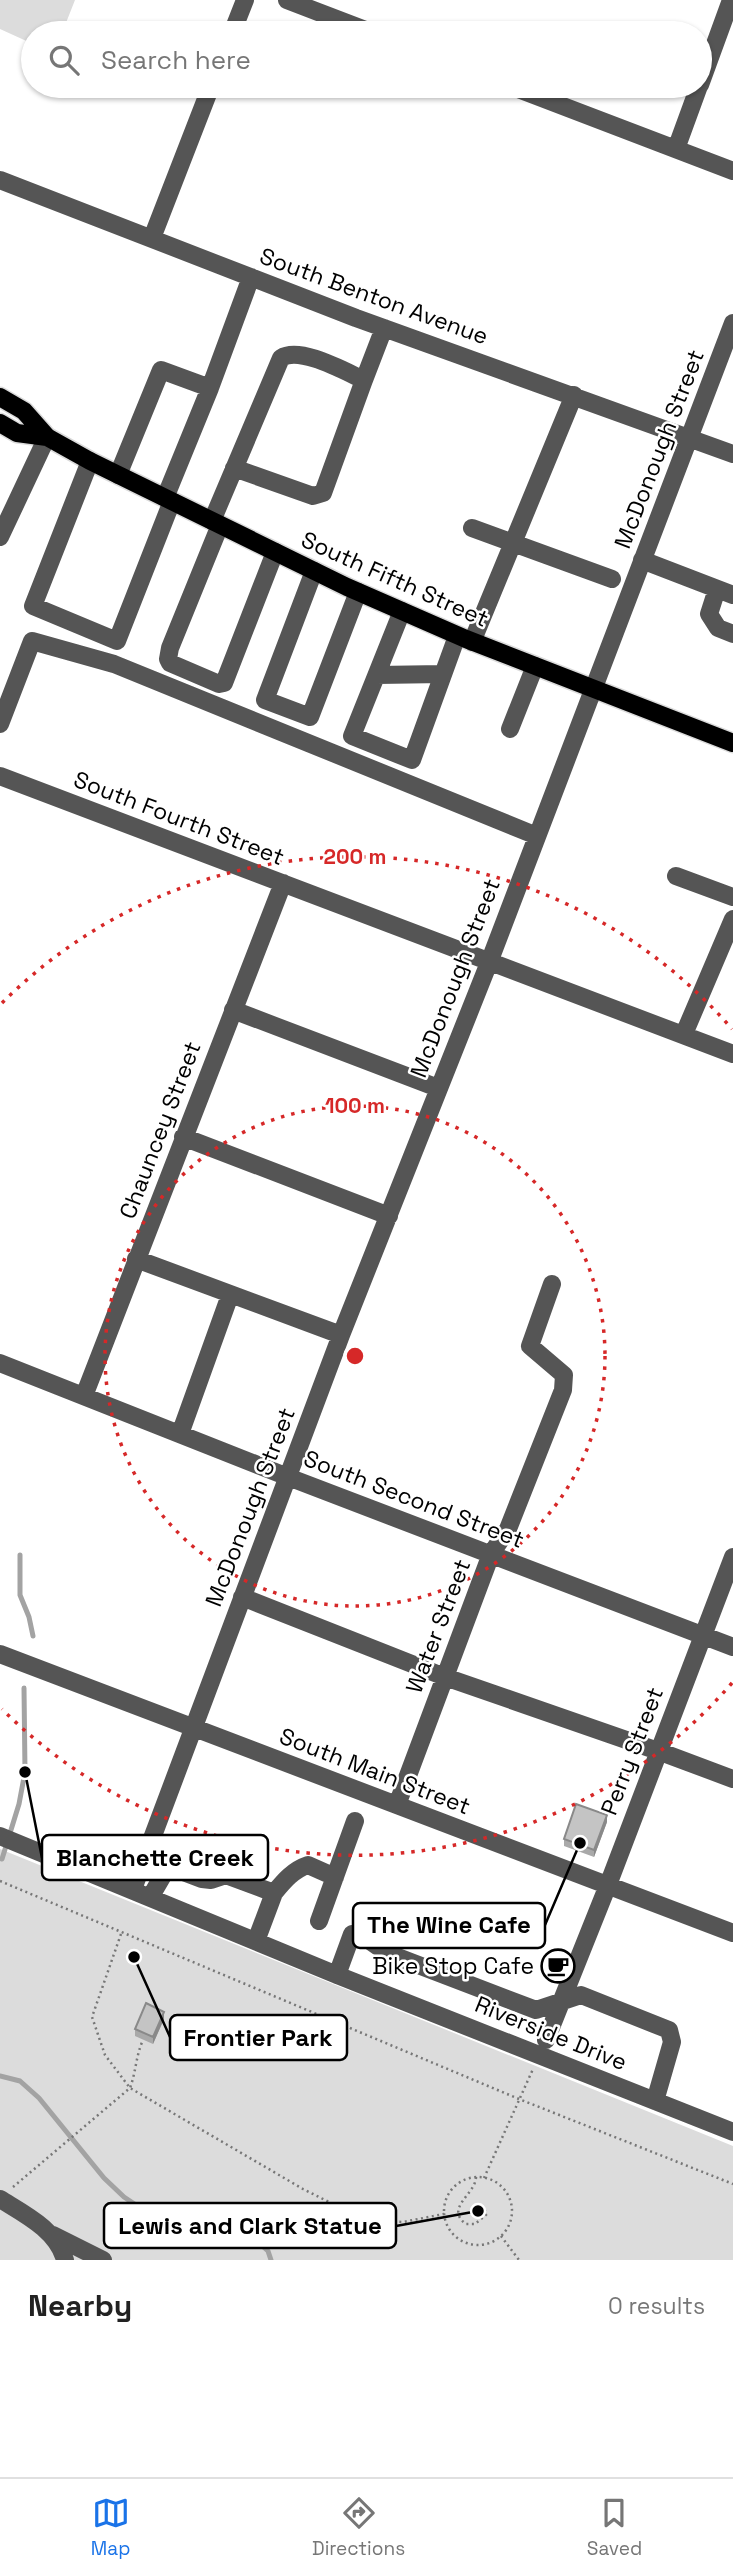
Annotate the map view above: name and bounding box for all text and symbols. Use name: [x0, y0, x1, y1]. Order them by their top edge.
search box: [21, 21, 712, 98]
icon: search: [45, 41, 83, 79]
text: Search here: [101, 43, 251, 77]
street label: South Benton Avenue: [256, 241, 492, 351]
street label: McDonough Street: [607, 345, 711, 553]
street label: South Fifth Street: [297, 524, 493, 634]
street label: South Fourth Street: [69, 764, 289, 872]
text: 200 m: [324, 843, 386, 870]
street label: McDonough Street: [403, 874, 507, 1082]
street label: Chauncey Street: [112, 1037, 208, 1223]
text: 100 m: [325, 1092, 385, 1119]
centre of rings: [343, 1344, 367, 1368]
street label: McDonough Street: [198, 1403, 302, 1611]
street label: South Second Street: [300, 1443, 528, 1555]
street label: Water Street: [399, 1555, 477, 1697]
street label: Perry Street: [594, 1683, 670, 1819]
street label: South Main Street: [275, 1721, 475, 1821]
callout: Blanchette Creek: [42, 1835, 268, 1880]
text: Blanchette Creek: [56, 1842, 255, 1873]
callout: The Wine Cafe: [353, 1903, 545, 1948]
text: The Wine Cafe: [367, 1909, 531, 1940]
cafe icon: Bike Stop Cafe: [539, 1947, 577, 1985]
place label: Bike Stop Cafe: [372, 1951, 534, 1981]
street label: Riverside Drive: [471, 1989, 631, 2077]
callout: Frontier Park: [170, 2015, 347, 2060]
text: Frontier Park: [184, 2022, 333, 2053]
callout: Lewis and Clark Statue: [104, 2203, 396, 2248]
text: Lewis and Clark Statue: [118, 2210, 382, 2241]
text: Nearby: [28, 2286, 132, 2325]
text: 0 results: [608, 2291, 705, 2321]
tab: Map: [91, 2494, 130, 2561]
tab: Directions: [312, 2494, 405, 2561]
tab: Saved: [587, 2494, 642, 2561]

